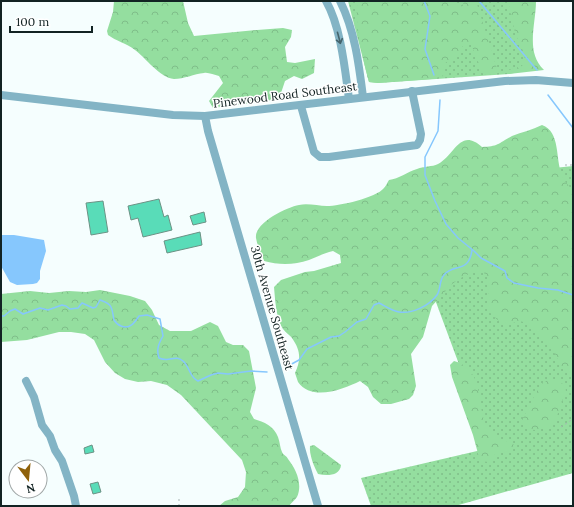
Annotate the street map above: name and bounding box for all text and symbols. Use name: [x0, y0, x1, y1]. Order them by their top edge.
scale bar: [10, 8, 92, 34]
text: 100 m: [16, 14, 49, 29]
one-way arrow: [336, 31, 343, 44]
street label: Pinewood Road Southeast: [212, 78, 358, 111]
street label: 30th Avenue Southeast: [248, 244, 298, 372]
north arrow: [8, 459, 48, 499]
text: N: [24, 481, 37, 497]

